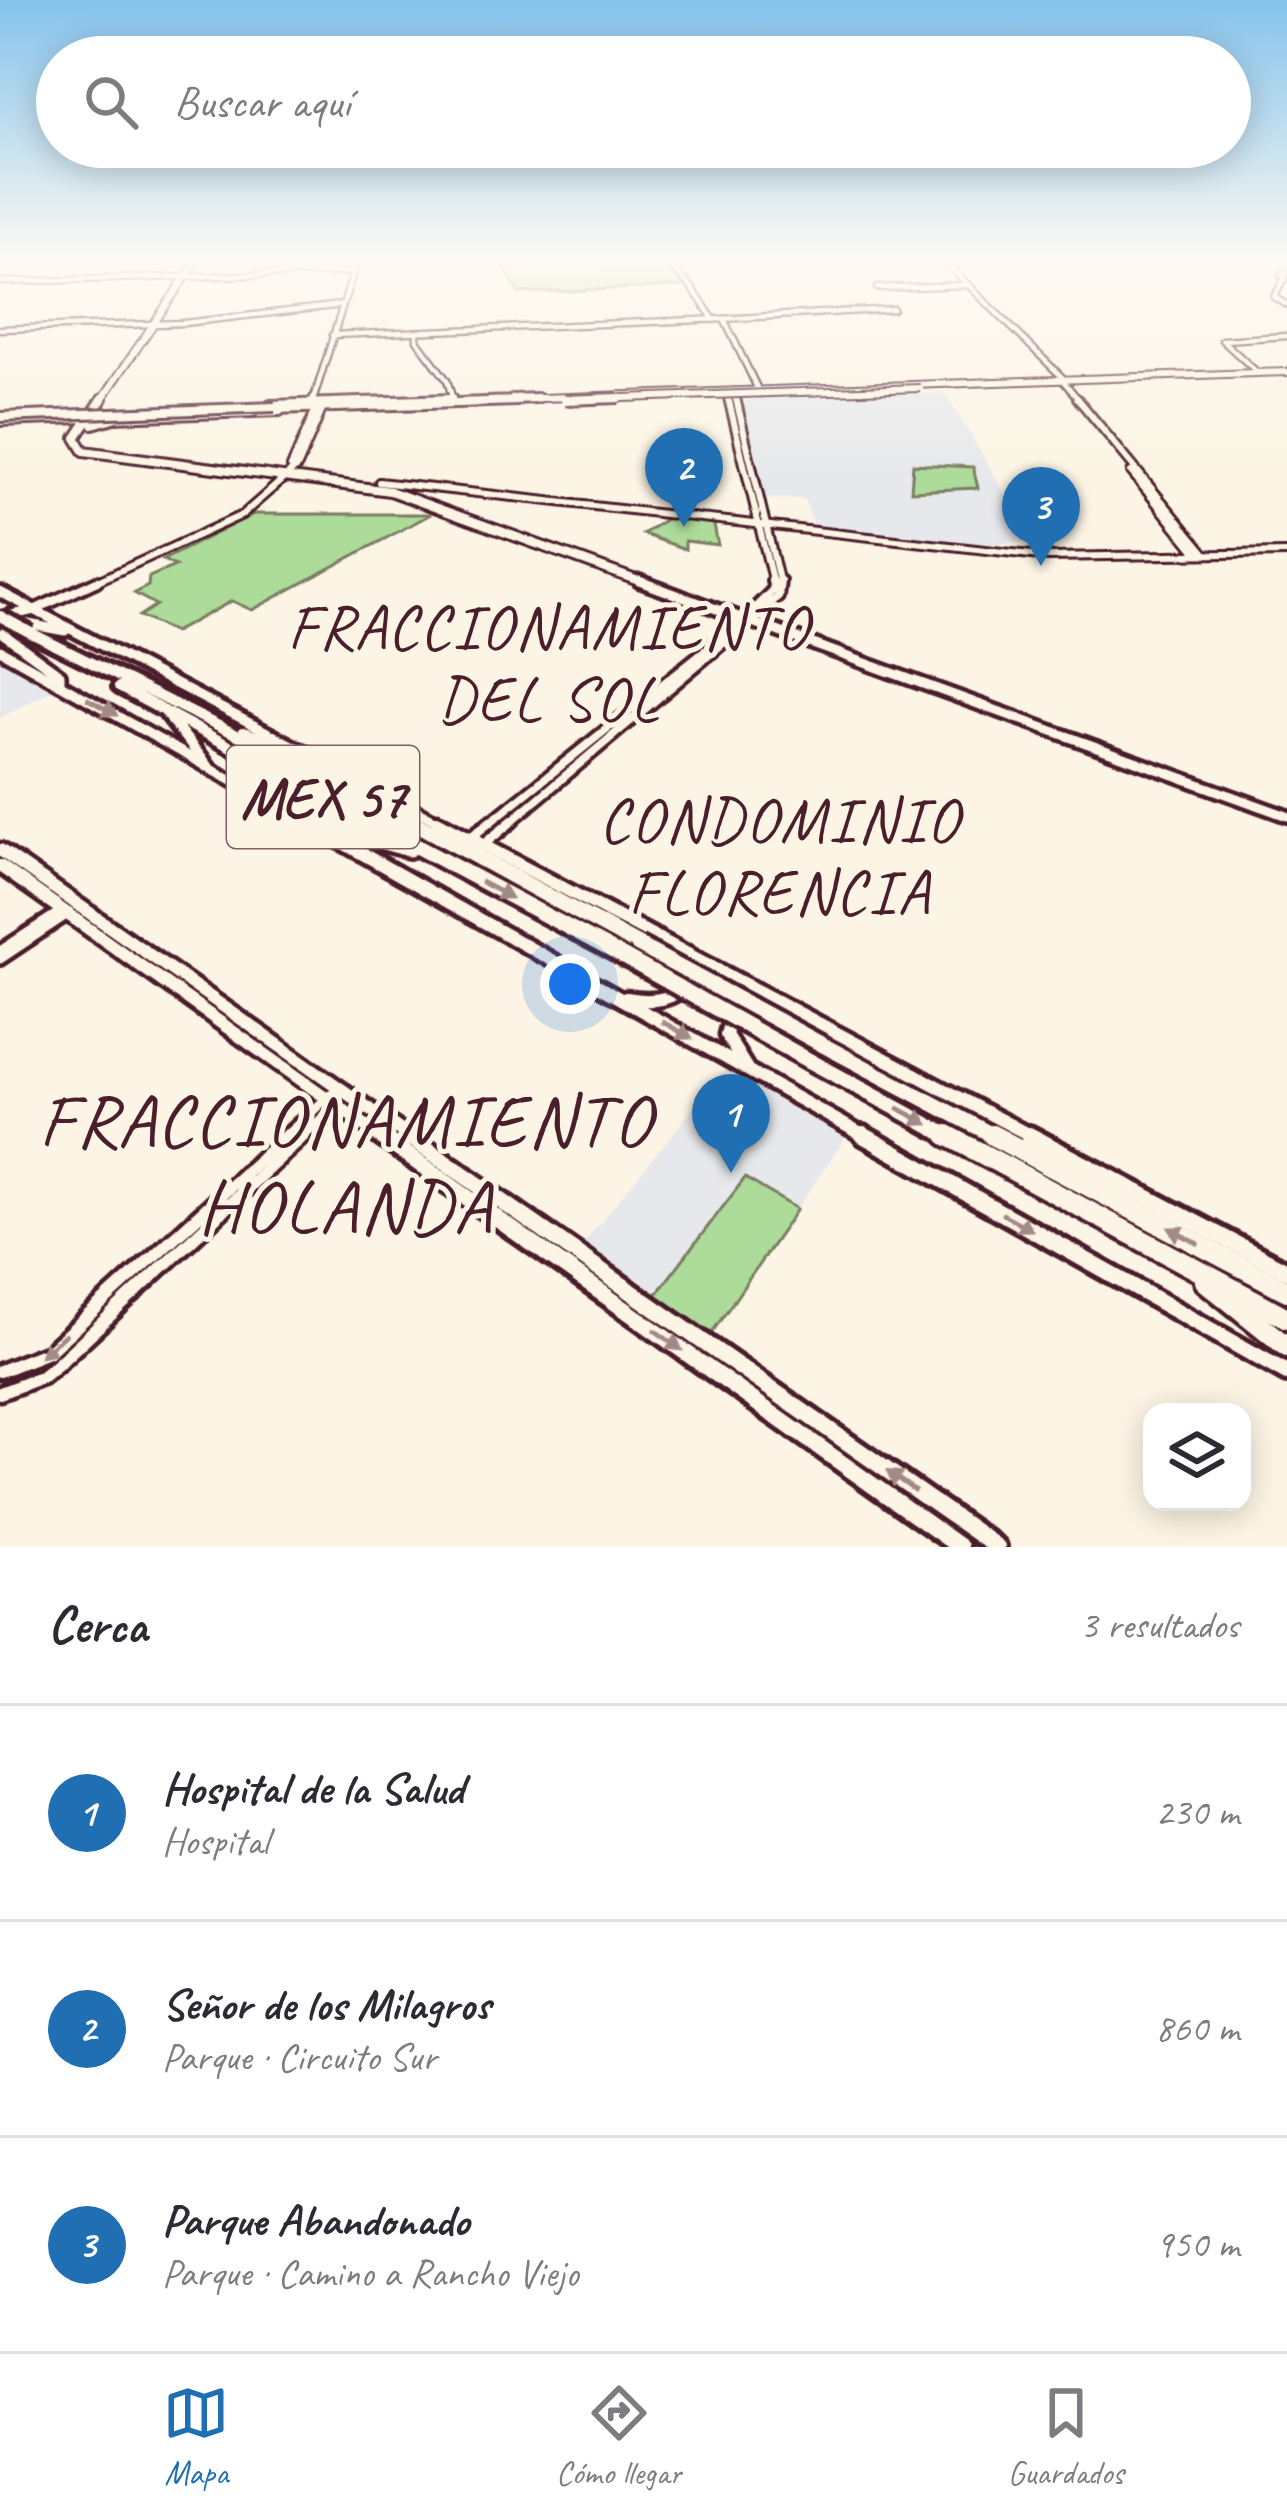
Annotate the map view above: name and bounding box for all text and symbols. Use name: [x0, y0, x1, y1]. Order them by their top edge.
search box: [36, 36, 1251, 168]
icon: search: [78, 69, 144, 135]
text: Buscar aquí: [174, 74, 350, 131]
pin: 2: [645, 428, 723, 527]
pin: 3: [1002, 467, 1080, 566]
district label: FRACCIONAMIENTO DEL SOL: [287, 588, 814, 739]
one-way arrow: [85, 696, 119, 717]
road number: MEX 57: [227, 746, 419, 848]
district label: CONDOMINIO FLORENCIA: [599, 781, 965, 932]
one-way arrow: [478, 879, 513, 899]
your location: [540, 954, 600, 1014]
one-way arrow: [660, 1019, 694, 1040]
district label: FRACCIONAMIENTO HOLANDA: [39, 1073, 658, 1254]
pin: 1: [692, 1074, 770, 1173]
one-way arrow: [896, 1105, 931, 1126]
one-way arrow: [1000, 1210, 1034, 1231]
one-way arrow: [1166, 1226, 1201, 1247]
one-way arrow: [652, 1327, 684, 1351]
one-way arrow: [38, 1331, 67, 1358]
map controls: [1143, 1403, 1251, 1511]
button: layers: [1143, 1403, 1251, 1511]
one-way arrow: [884, 1470, 917, 1493]
text: Cerca: [48, 1593, 147, 1657]
text: 3 resultados: [1080, 1601, 1239, 1650]
text: Hospital de la Salud: [162, 1760, 464, 1817]
text: 1: [78, 1788, 96, 1837]
text: 230 m: [1155, 1788, 1239, 1837]
text: Hospital: [162, 1817, 269, 1866]
text: Señor de los Milagros: [162, 1976, 490, 2033]
text: 2: [78, 2004, 96, 2053]
text: 860 m: [1155, 2004, 1239, 2053]
text: Parque · Circuito Sur: [162, 2033, 436, 2082]
text: Parque Abandonado: [162, 2192, 469, 2249]
text: 3: [78, 2220, 96, 2269]
text: 950 m: [1155, 2220, 1239, 2269]
text: Parque · Camino a Rancho Viejo: [162, 2249, 579, 2298]
tab: Mapa: [163, 2380, 229, 2494]
tab: Cómo llegar: [556, 2380, 681, 2494]
tab: Guardados: [1008, 2380, 1124, 2494]

